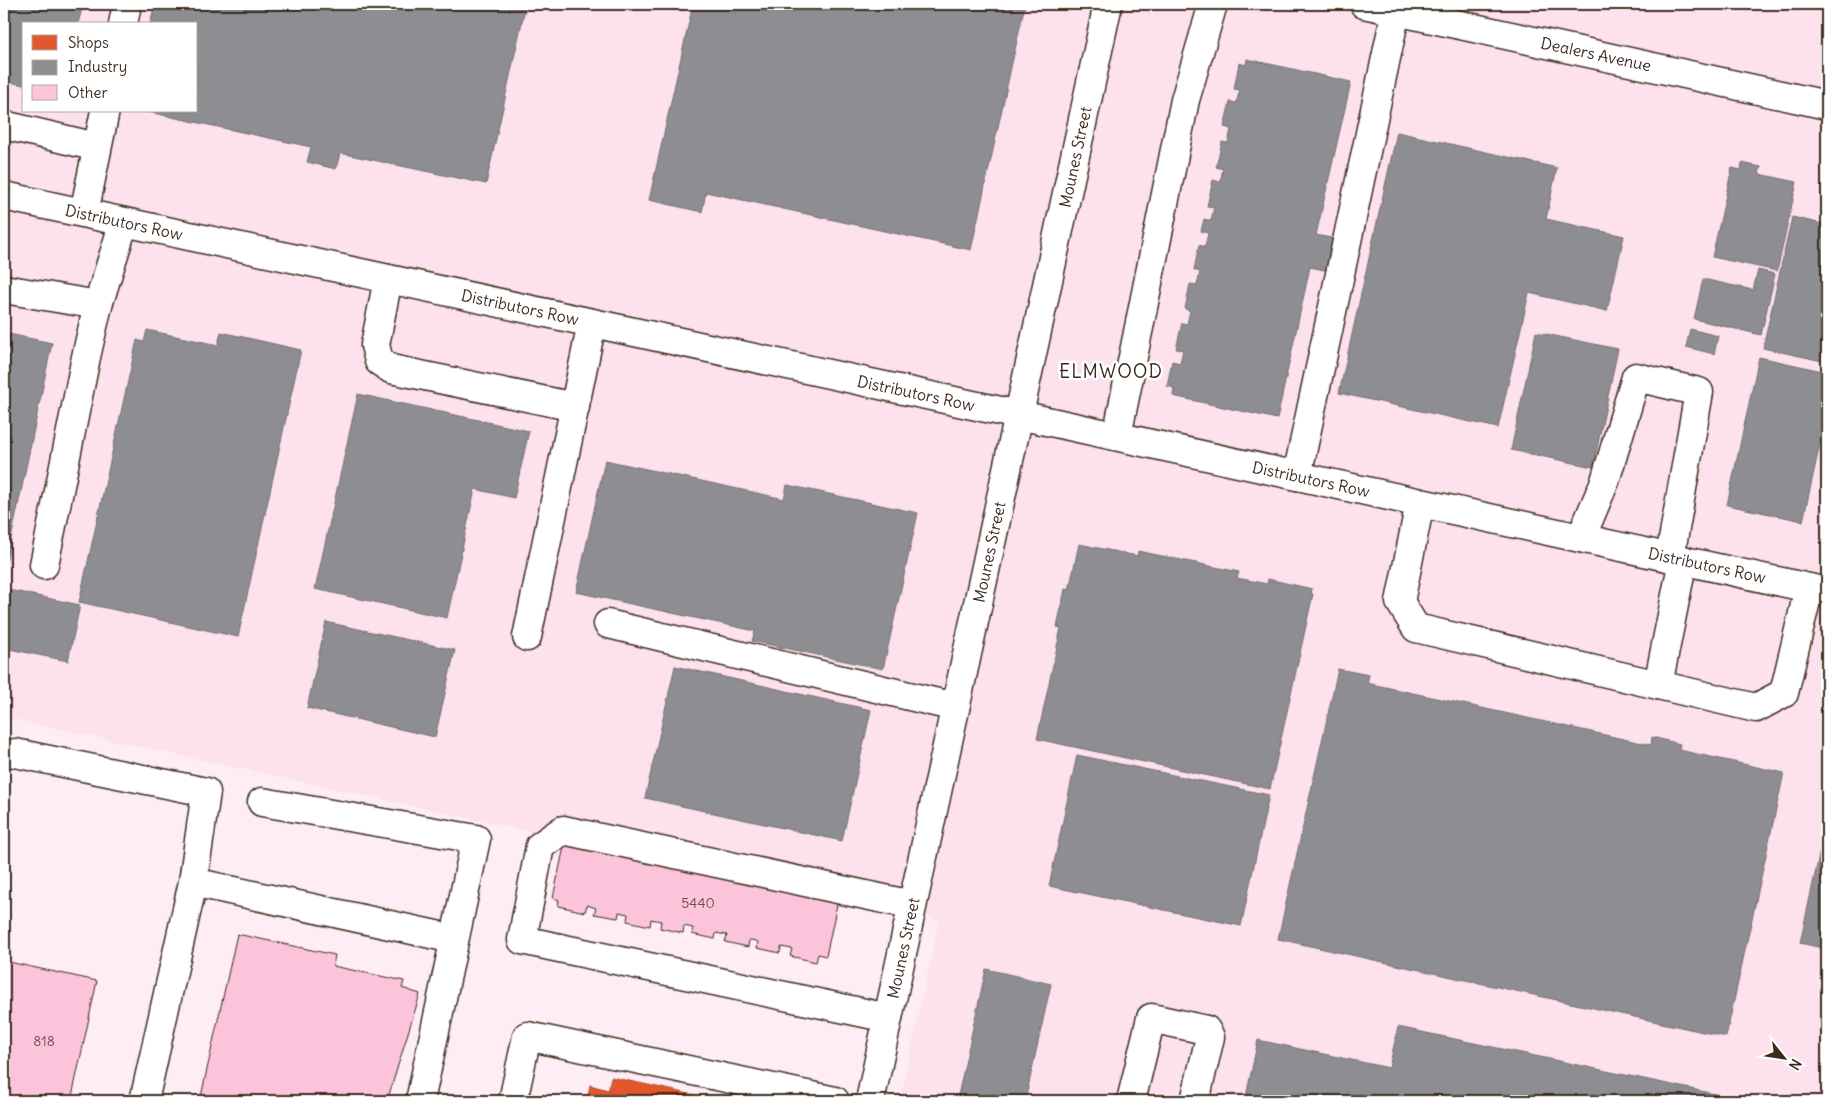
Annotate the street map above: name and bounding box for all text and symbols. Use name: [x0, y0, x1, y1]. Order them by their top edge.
legend: [22, 22, 198, 112]
text: Shops: [68, 33, 109, 52]
street label: Dealers Avenue: [1539, 33, 1653, 75]
text: Industry: [68, 57, 127, 76]
text: Other: [68, 83, 108, 102]
street label: Mounes Street: [1055, 104, 1096, 209]
street label: Distributors Row: [63, 200, 185, 244]
street label: Distributors Row: [459, 285, 581, 329]
district label: ELMWOOD: [1059, 359, 1163, 383]
street label: Distributors Row: [855, 371, 977, 415]
street label: Distributors Row: [1250, 457, 1372, 501]
street label: Mounes Street: [969, 499, 1010, 604]
street label: Distributors Row: [1646, 543, 1768, 587]
house number: 5440: [681, 894, 715, 912]
street label: Mounes Street: [883, 895, 924, 1000]
house number: 818: [33, 1032, 55, 1050]
north arrow: [1758, 1032, 1808, 1082]
text: N: [1785, 1056, 1805, 1073]

